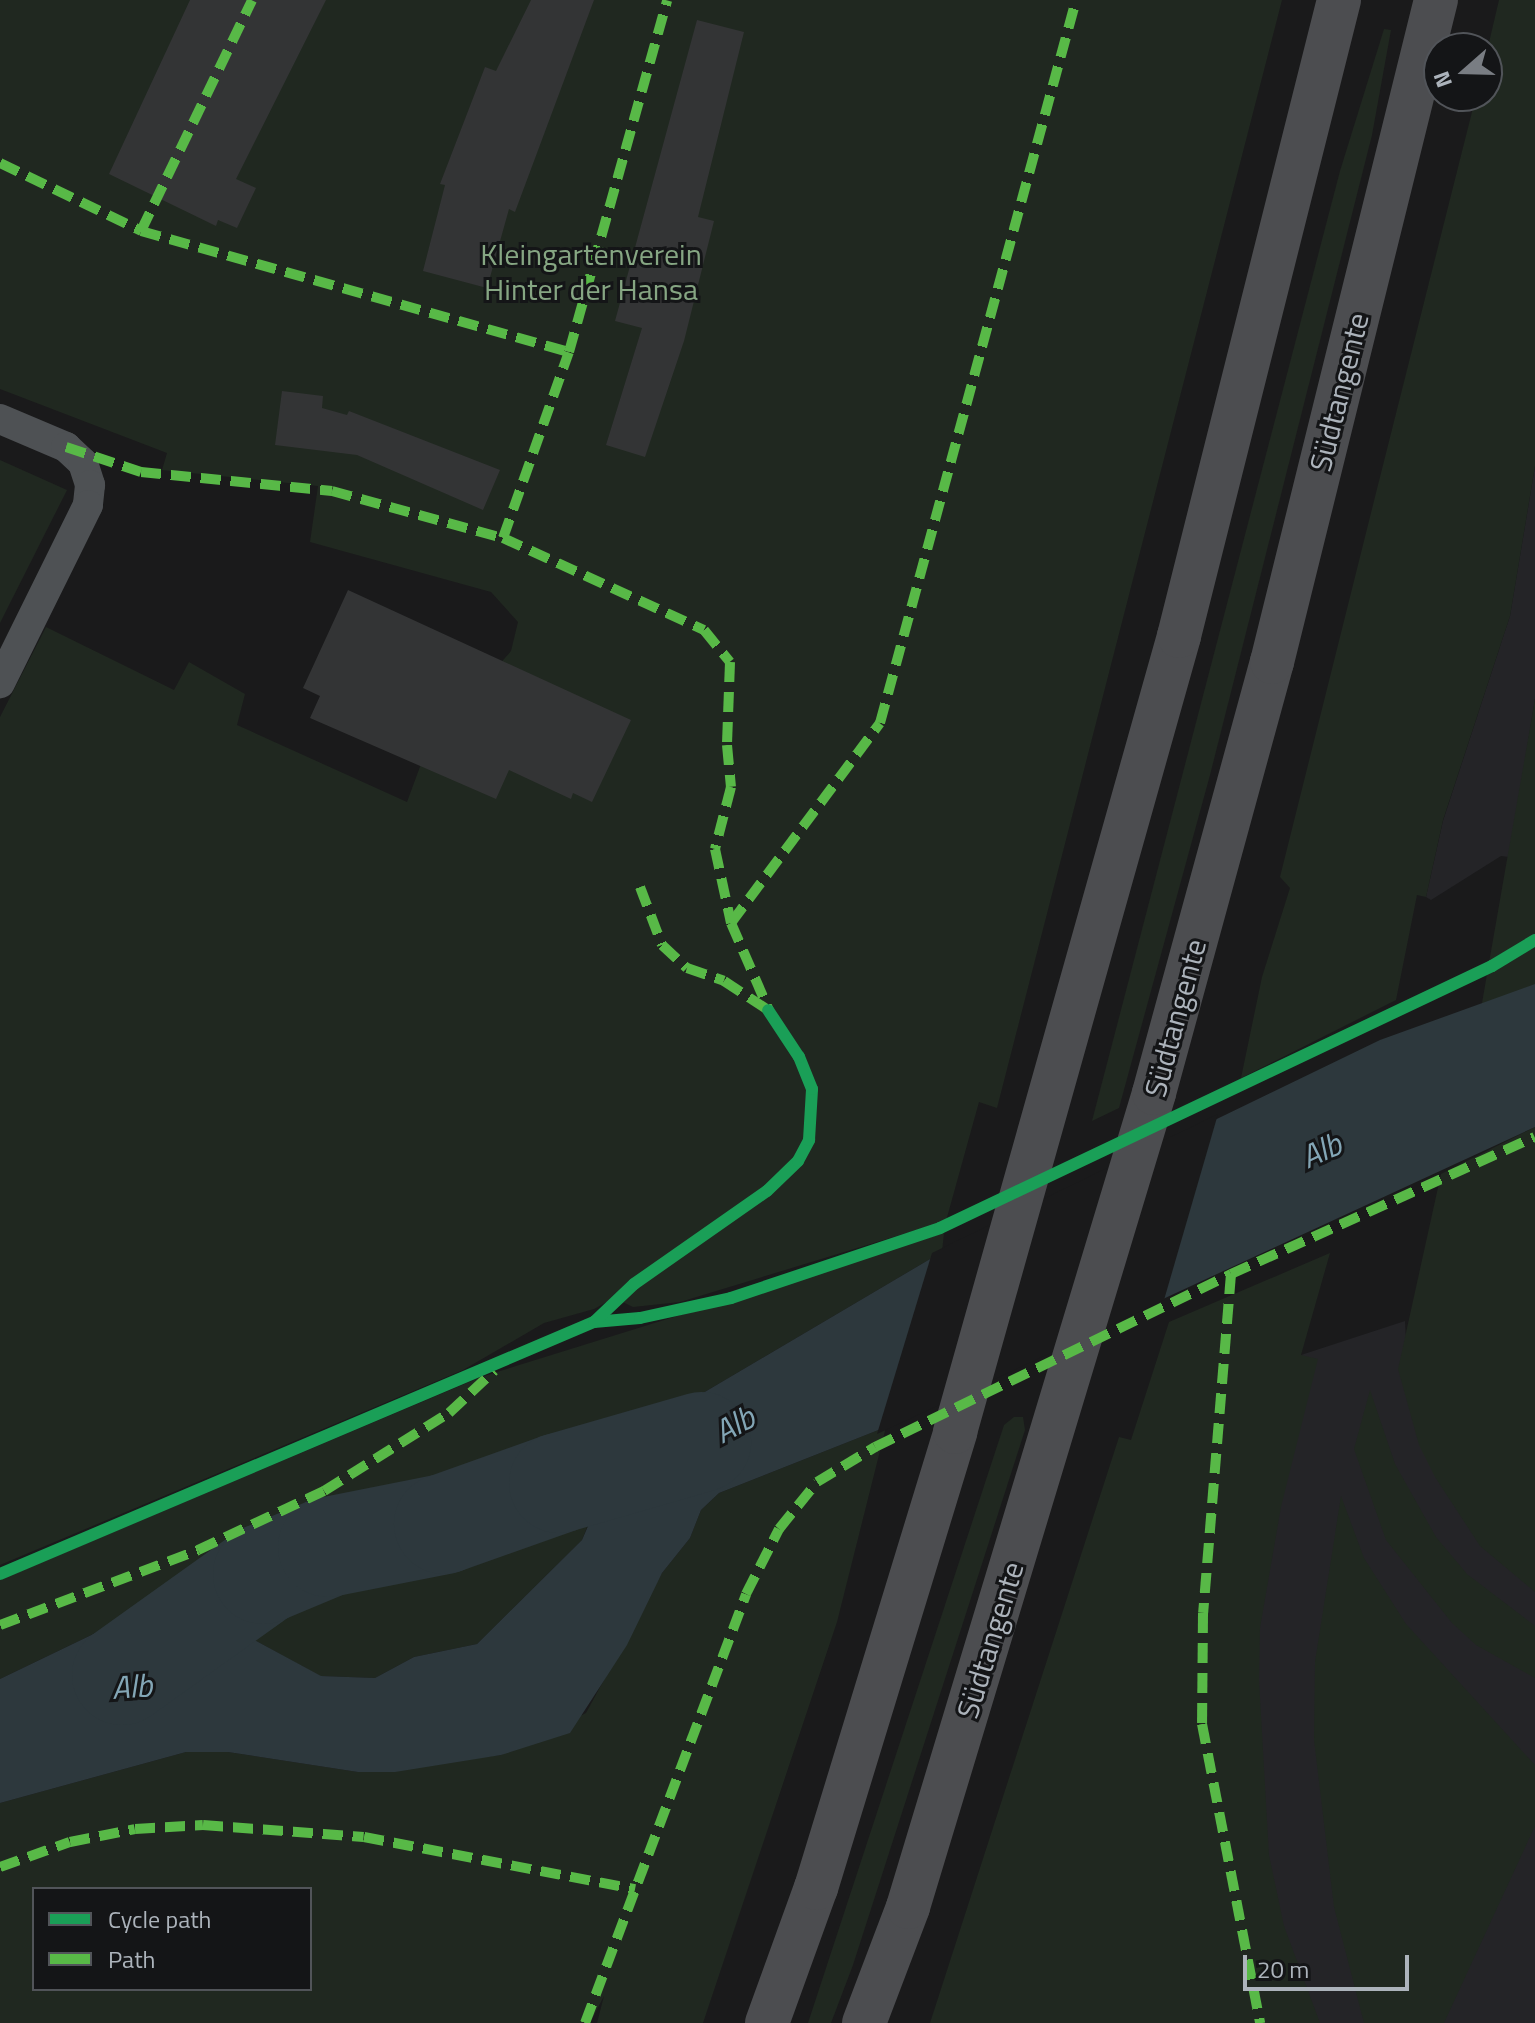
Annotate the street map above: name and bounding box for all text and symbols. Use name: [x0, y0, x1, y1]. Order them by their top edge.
north arrow: [1423, 32, 1503, 112]
text: N: [1424, 67, 1461, 93]
park label: Kleingartenverein Hinter der Hansa: [480, 236, 702, 306]
street label: Südtangente: [1302, 309, 1376, 475]
street label: Südtangente: [1137, 935, 1213, 1101]
water label: Alb: [1294, 1124, 1348, 1176]
water label: Alb: [707, 1397, 761, 1451]
street label: Südtangente: [949, 1557, 1031, 1723]
water label: Alb: [110, 1665, 154, 1707]
legend: [32, 1887, 312, 1991]
text: Cycle path: [108, 1901, 211, 1937]
scale bar: [1247, 1939, 1413, 1989]
text: Path: [108, 1941, 155, 1977]
text: 20 m: [1257, 1951, 1309, 1987]

